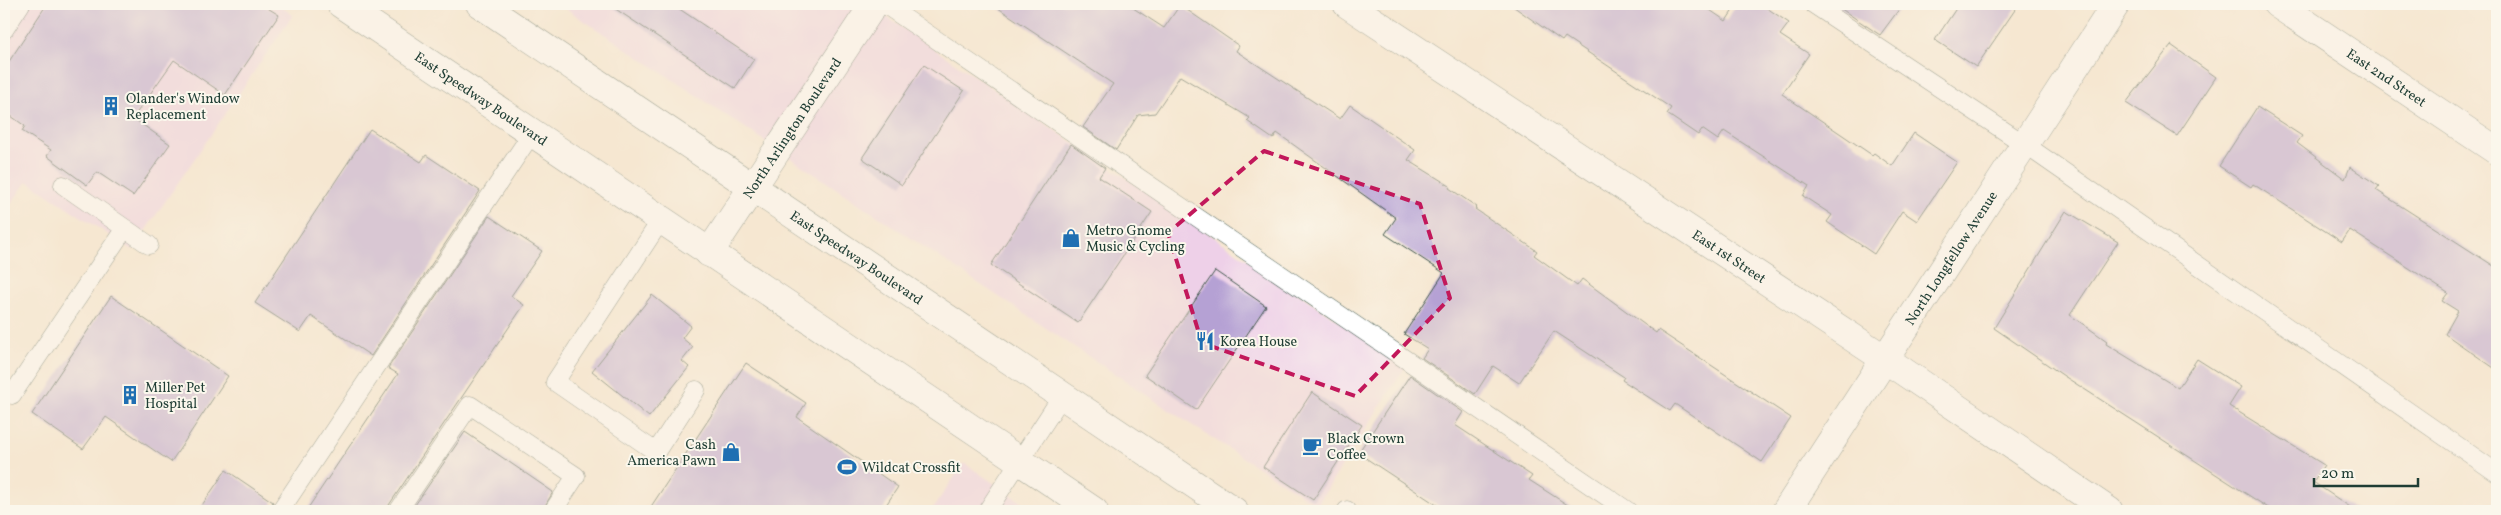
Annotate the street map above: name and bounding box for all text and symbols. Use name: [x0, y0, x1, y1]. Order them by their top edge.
street label: East 2nd Street: [2342, 45, 2430, 112]
street label: East Speedway Boulevard: [410, 48, 551, 151]
street label: North Arlington Boulevard: [739, 54, 847, 203]
place label: Olander's Window Replacement: [126, 90, 240, 125]
building icon: Olander's Window Replacement: [100, 95, 122, 117]
street label: North Longfellow Avenue: [1901, 188, 2003, 330]
street label: East Speedway Boulevard: [786, 207, 926, 310]
place label: Metro Gnome Music & Cycling: [1086, 222, 1185, 257]
street label: East 1st Street: [1688, 226, 1769, 289]
shop icon: Metro Gnome Music & Cycling: [1060, 227, 1082, 249]
restaurant icon: Korea House: [1194, 330, 1216, 352]
place label: Korea House: [1220, 333, 1298, 352]
place label: Miller Pet Hospital: [145, 379, 205, 414]
building icon: Miller Pet Hospital: [119, 384, 141, 406]
place label: Black Crown Coffee: [1327, 430, 1405, 465]
cafe icon: Black Crown Coffee: [1301, 435, 1323, 457]
place label: Cash America Pawn: [627, 436, 716, 471]
shop icon: Cash America Pawn: [720, 441, 742, 463]
scale bar: [2314, 455, 2417, 487]
sports icon: Wildcat Crossfit: [836, 456, 858, 478]
place label: Wildcat Crossfit: [862, 459, 961, 478]
text: 20 m: [2321, 464, 2354, 485]

